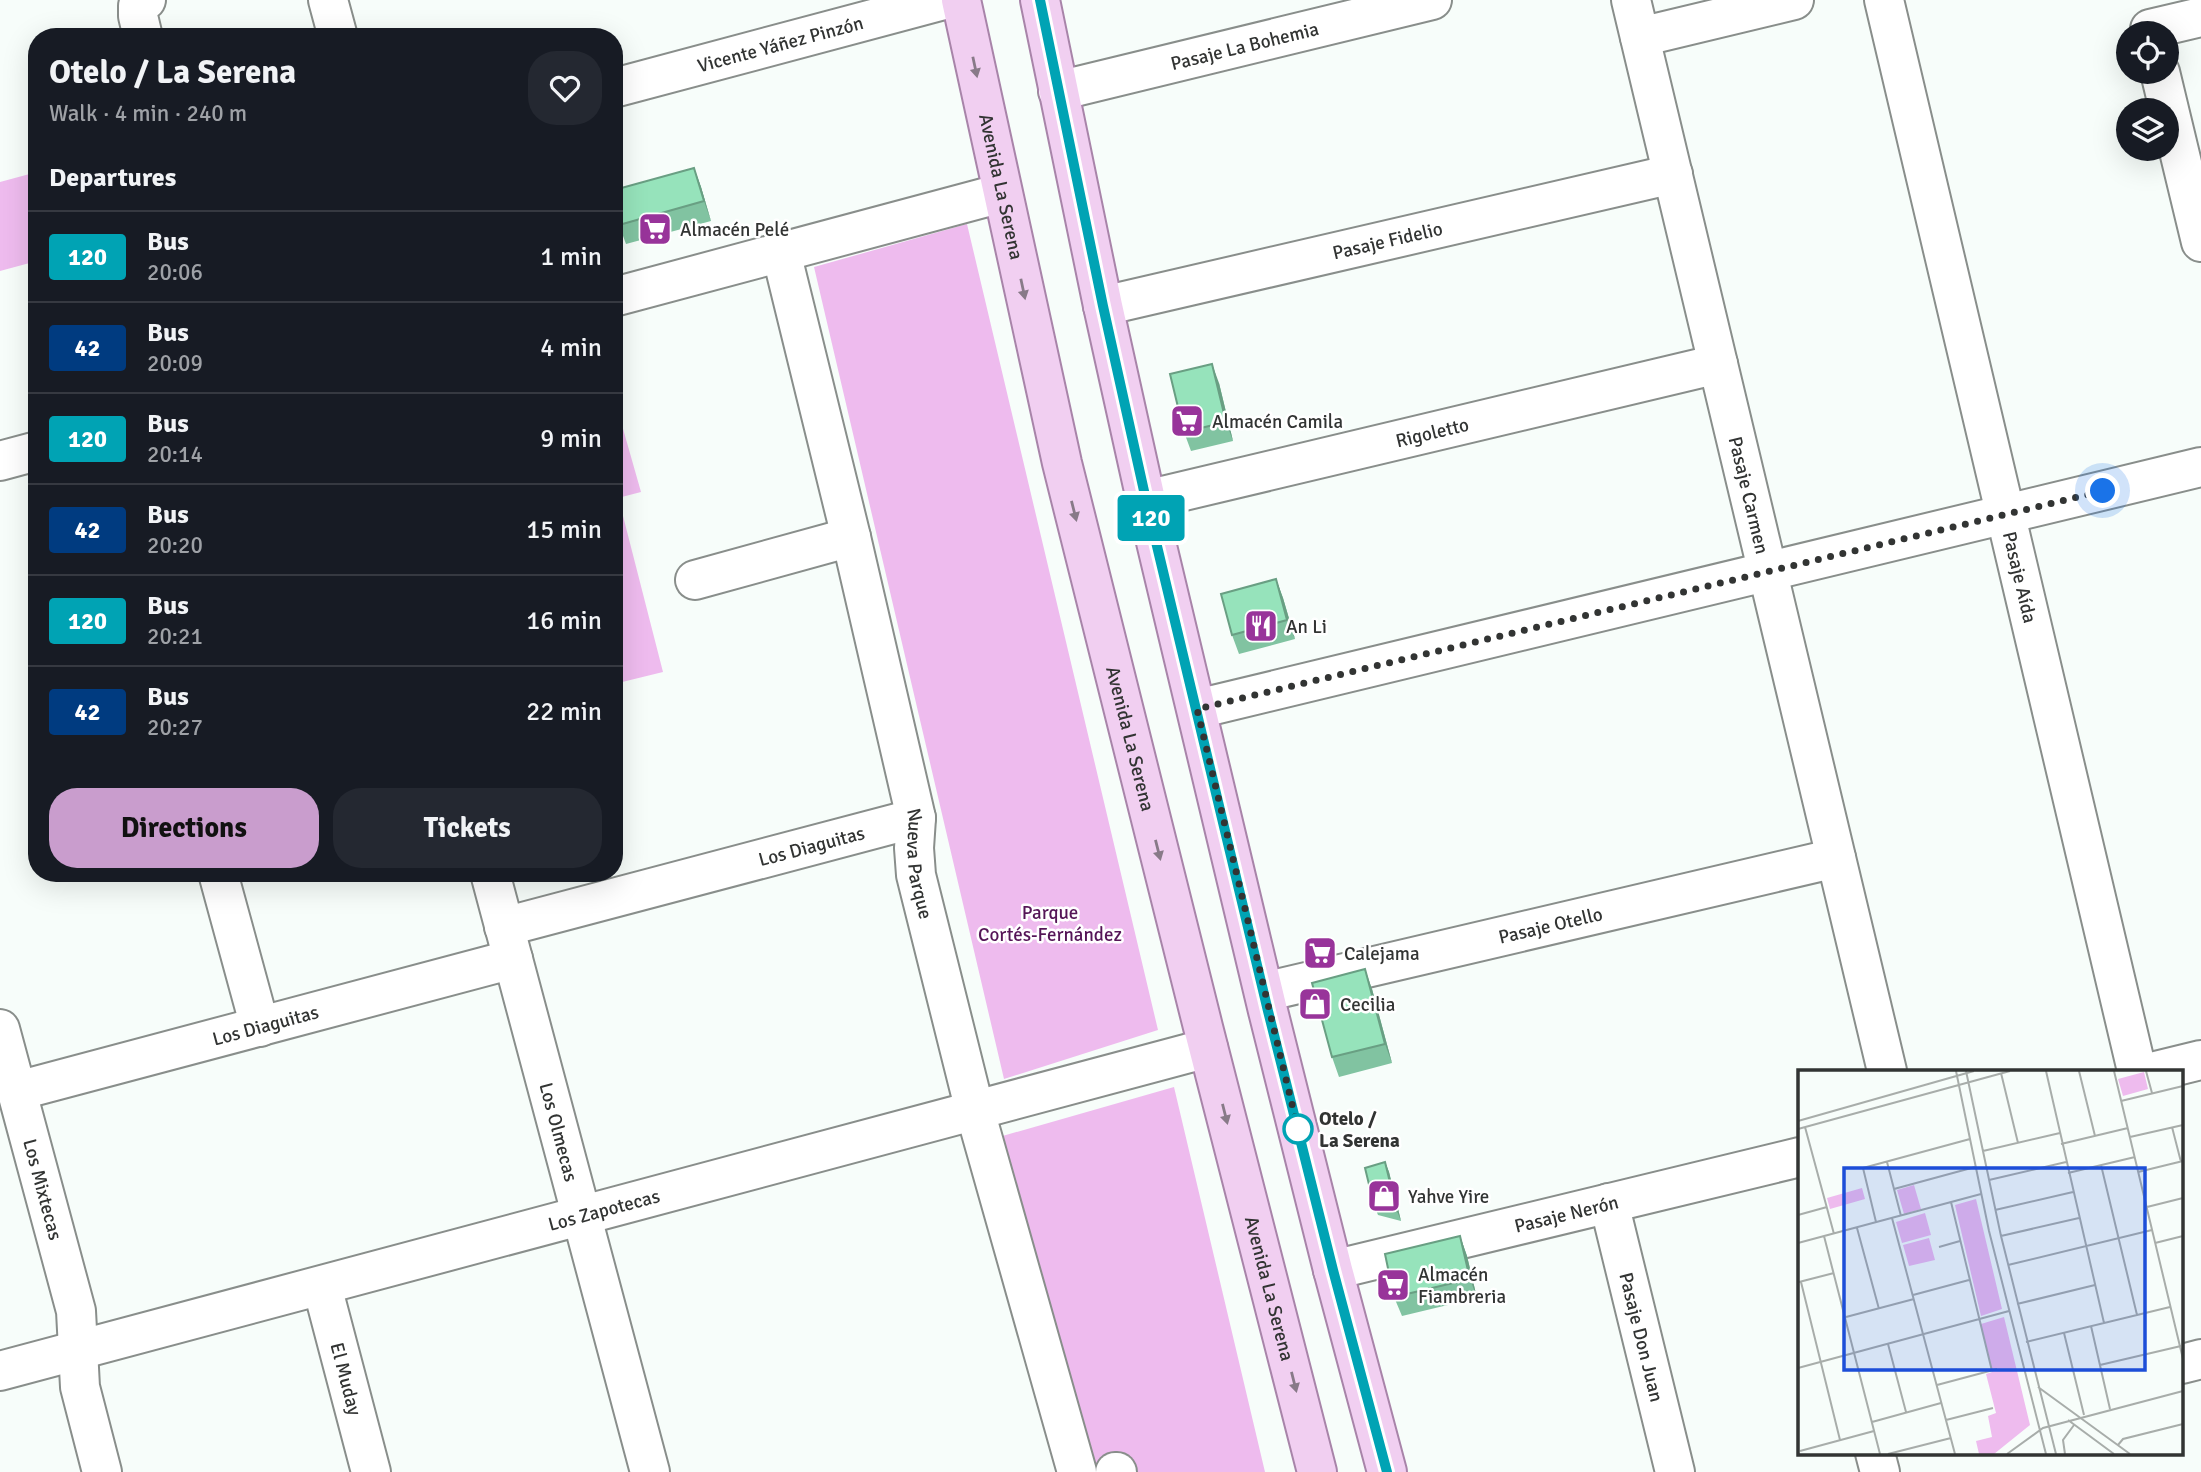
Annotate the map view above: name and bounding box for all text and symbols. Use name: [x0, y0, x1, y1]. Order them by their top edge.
street label: Vicente Yáñez Pinzón: [695, 11, 866, 78]
street label: Pasaje La Bohemia: [1168, 17, 1321, 76]
map controls: [2116, 21, 2179, 161]
button: locate: [2116, 21, 2179, 84]
button: heart: [528, 51, 602, 125]
text: Otelo / La Serena: [49, 52, 296, 93]
one-way arrow: [970, 56, 981, 78]
button: layers: [2116, 98, 2179, 161]
text: Walk · 4 min · 240 m: [49, 99, 247, 128]
street label: Avenida La Serena: [973, 112, 1028, 262]
text: Departures: [49, 162, 176, 194]
supermarket icon: Almacén Pelé: [636, 210, 674, 248]
street label: Pasaje Fidelio: [1330, 217, 1445, 265]
place label: Almacén Pelé: [680, 218, 789, 242]
text: Bus: [147, 226, 189, 258]
text: 1 min: [540, 241, 602, 273]
text: 120: [68, 242, 107, 272]
text: 20:06: [147, 258, 203, 287]
one-way arrow: [1018, 278, 1029, 300]
text: Bus: [147, 317, 189, 349]
text: 4 min: [540, 332, 602, 364]
text: 42: [75, 333, 100, 363]
text: 20:09: [147, 349, 203, 378]
supermarket icon: Almacén Camila: [1168, 402, 1206, 440]
text: Bus: [147, 408, 189, 440]
place label: Almacén Camila: [1212, 410, 1343, 434]
street label: Rigoletto: [1393, 413, 1471, 453]
text: 9 min: [540, 423, 602, 455]
text: 120: [68, 424, 107, 454]
street label: Pasaje Carmen: [1723, 434, 1774, 556]
text: 20:14: [147, 440, 203, 469]
your location: [2085, 473, 2120, 508]
line badge: 120: [1111, 495, 1191, 541]
text: Bus: [147, 499, 189, 531]
one-way arrow: [1069, 500, 1080, 522]
text: 120: [1132, 503, 1170, 533]
text: 15 min: [526, 514, 602, 546]
text: 42: [75, 515, 100, 545]
street label: Pasaje Aída: [1997, 529, 2042, 626]
text: 20:20: [147, 531, 203, 560]
text: Bus: [147, 590, 189, 622]
text: 16 min: [526, 605, 602, 637]
text: 120: [68, 606, 107, 636]
restaurant icon: An Li: [1242, 607, 1280, 645]
place label: An Li: [1286, 615, 1327, 639]
text: 20:21: [147, 622, 203, 651]
street label: Avenida La Serena: [1100, 664, 1160, 814]
text: Bus: [147, 681, 189, 713]
text: 22 min: [526, 696, 602, 728]
text: 42: [75, 697, 100, 727]
text: 20:27: [147, 713, 203, 742]
button: Directions: [49, 788, 319, 868]
button: Tickets: [333, 788, 602, 868]
street label: Nueva Parque: [901, 806, 938, 922]
street label: Los Diaguitas: [756, 821, 867, 872]
one-way arrow: [1153, 840, 1164, 862]
park label: Parque Cortés-Fernández: [978, 901, 1122, 947]
street label: Pasaje Otello: [1496, 902, 1605, 950]
supermarket icon: Calejama: [1301, 934, 1339, 972]
place label: Calejama: [1344, 942, 1420, 966]
shop icon: Cecilia: [1296, 985, 1334, 1023]
place label: Cecilia: [1340, 993, 1395, 1017]
street label: Los Diaguitas: [210, 1000, 321, 1051]
inset map: [1798, 1070, 2184, 1454]
street label: Los Olmecas: [533, 1080, 583, 1184]
one-way arrow: [1220, 1103, 1231, 1125]
place label: Otelo / La Serena: [1319, 1107, 1400, 1153]
marker: Otelo / La Serena: [1283, 1114, 1313, 1144]
street label: Los Mixtecas: [17, 1136, 67, 1243]
shop icon: Yahve Yire: [1365, 1177, 1403, 1215]
street label: Los Zapotecas: [546, 1184, 663, 1237]
place label: Yahve Yire: [1408, 1185, 1489, 1209]
street label: Pasaje Nerón: [1512, 1190, 1621, 1239]
street label: Avenida La Serena: [1239, 1214, 1299, 1363]
place label: Almacén Fiambreria: [1418, 1263, 1506, 1309]
supermarket icon: Almacén Fiambreria: [1374, 1266, 1412, 1304]
street label: Pasaje Don Juan: [1613, 1270, 1668, 1405]
street label: El Muday: [324, 1340, 367, 1418]
one-way arrow: [1289, 1371, 1300, 1393]

